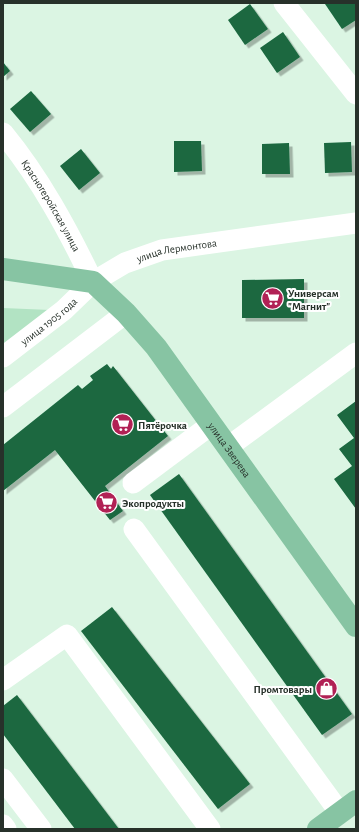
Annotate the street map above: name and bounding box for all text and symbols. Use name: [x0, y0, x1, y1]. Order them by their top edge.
street label: Красногеройская улица: [19, 157, 82, 253]
street label: улица Лермонтова: [134, 237, 217, 264]
supermarket icon: Универсам "Магнит": [260, 286, 286, 312]
place label: Универсам "Магнит": [288, 288, 339, 312]
street label: улица 1905 года: [18, 295, 79, 348]
supermarket icon: Пятёрочка: [110, 412, 136, 438]
street label: улица Зверева: [206, 419, 253, 479]
place label: Пятёрочка: [138, 420, 187, 431]
supermarket icon: Экопродукты: [94, 490, 120, 516]
place label: Экопродукты: [122, 498, 184, 509]
shop icon: Промтовары: [314, 676, 340, 702]
place label: Промтовары: [253, 684, 312, 695]

